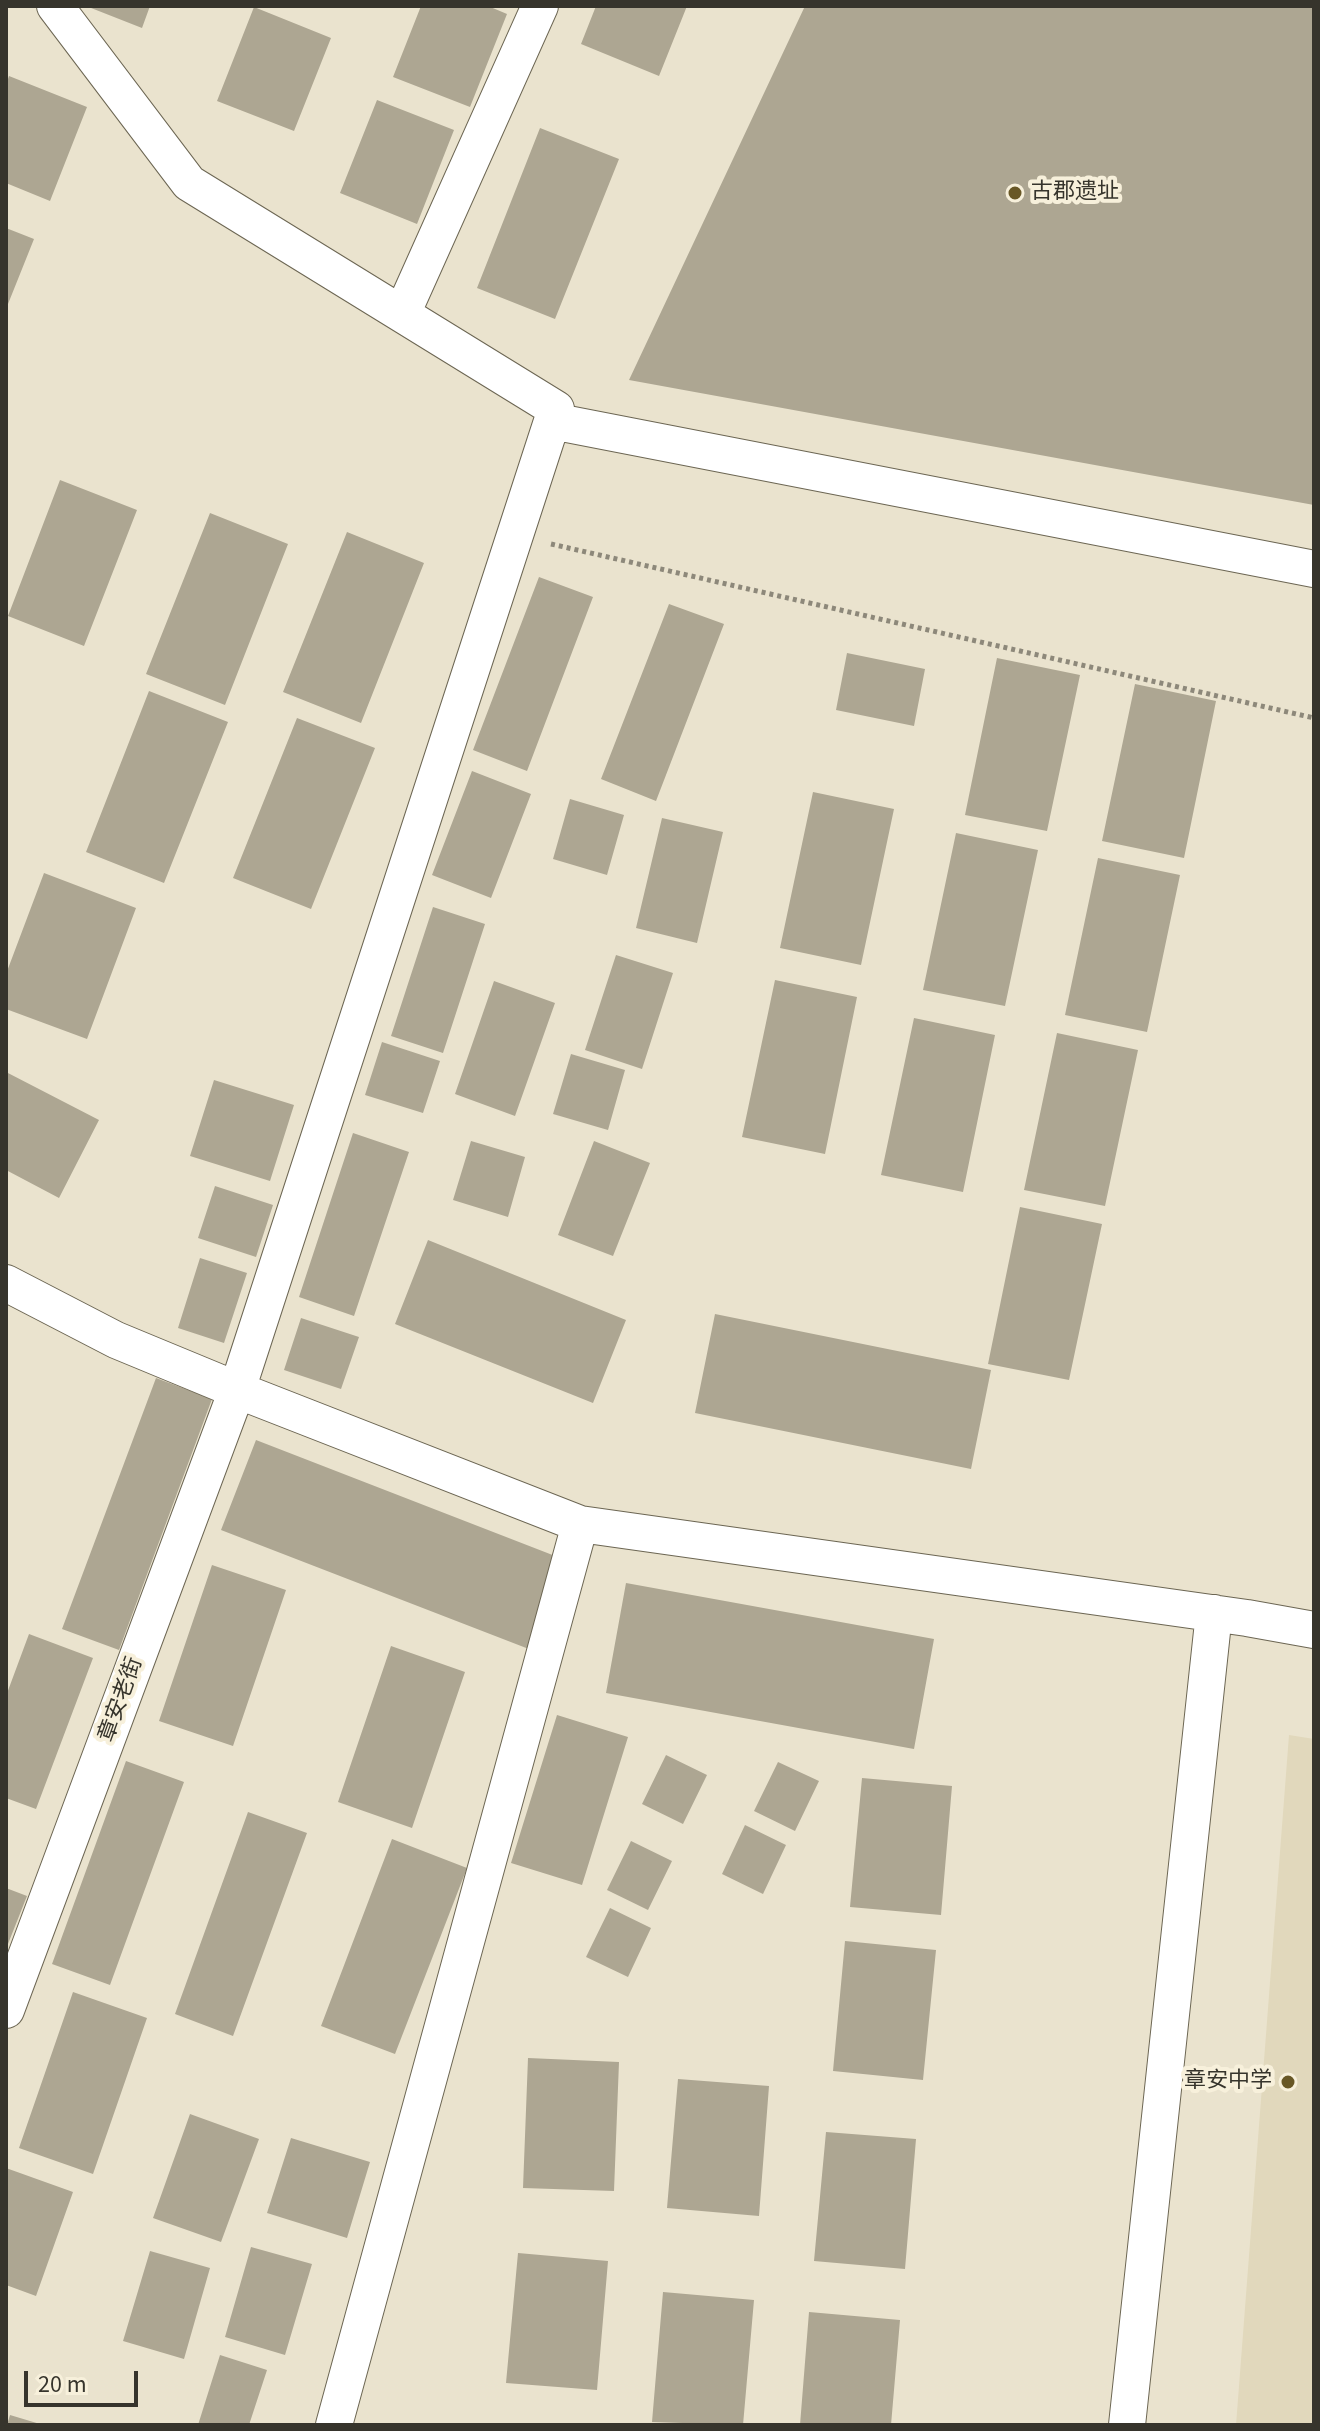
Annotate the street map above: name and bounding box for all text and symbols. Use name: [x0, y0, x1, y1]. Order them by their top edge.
place label: 古郡遗址: [1031, 180, 1119, 206]
marker: 古郡遗址: [1006, 184, 1024, 202]
street label: 章安老街: [95, 1654, 149, 1746]
place label: 章安中学: [1184, 2069, 1272, 2095]
marker: 章安中学: [1279, 2073, 1297, 2091]
scale bar: [28, 2355, 142, 2405]
text: 20 m: [38, 2367, 87, 2402]

